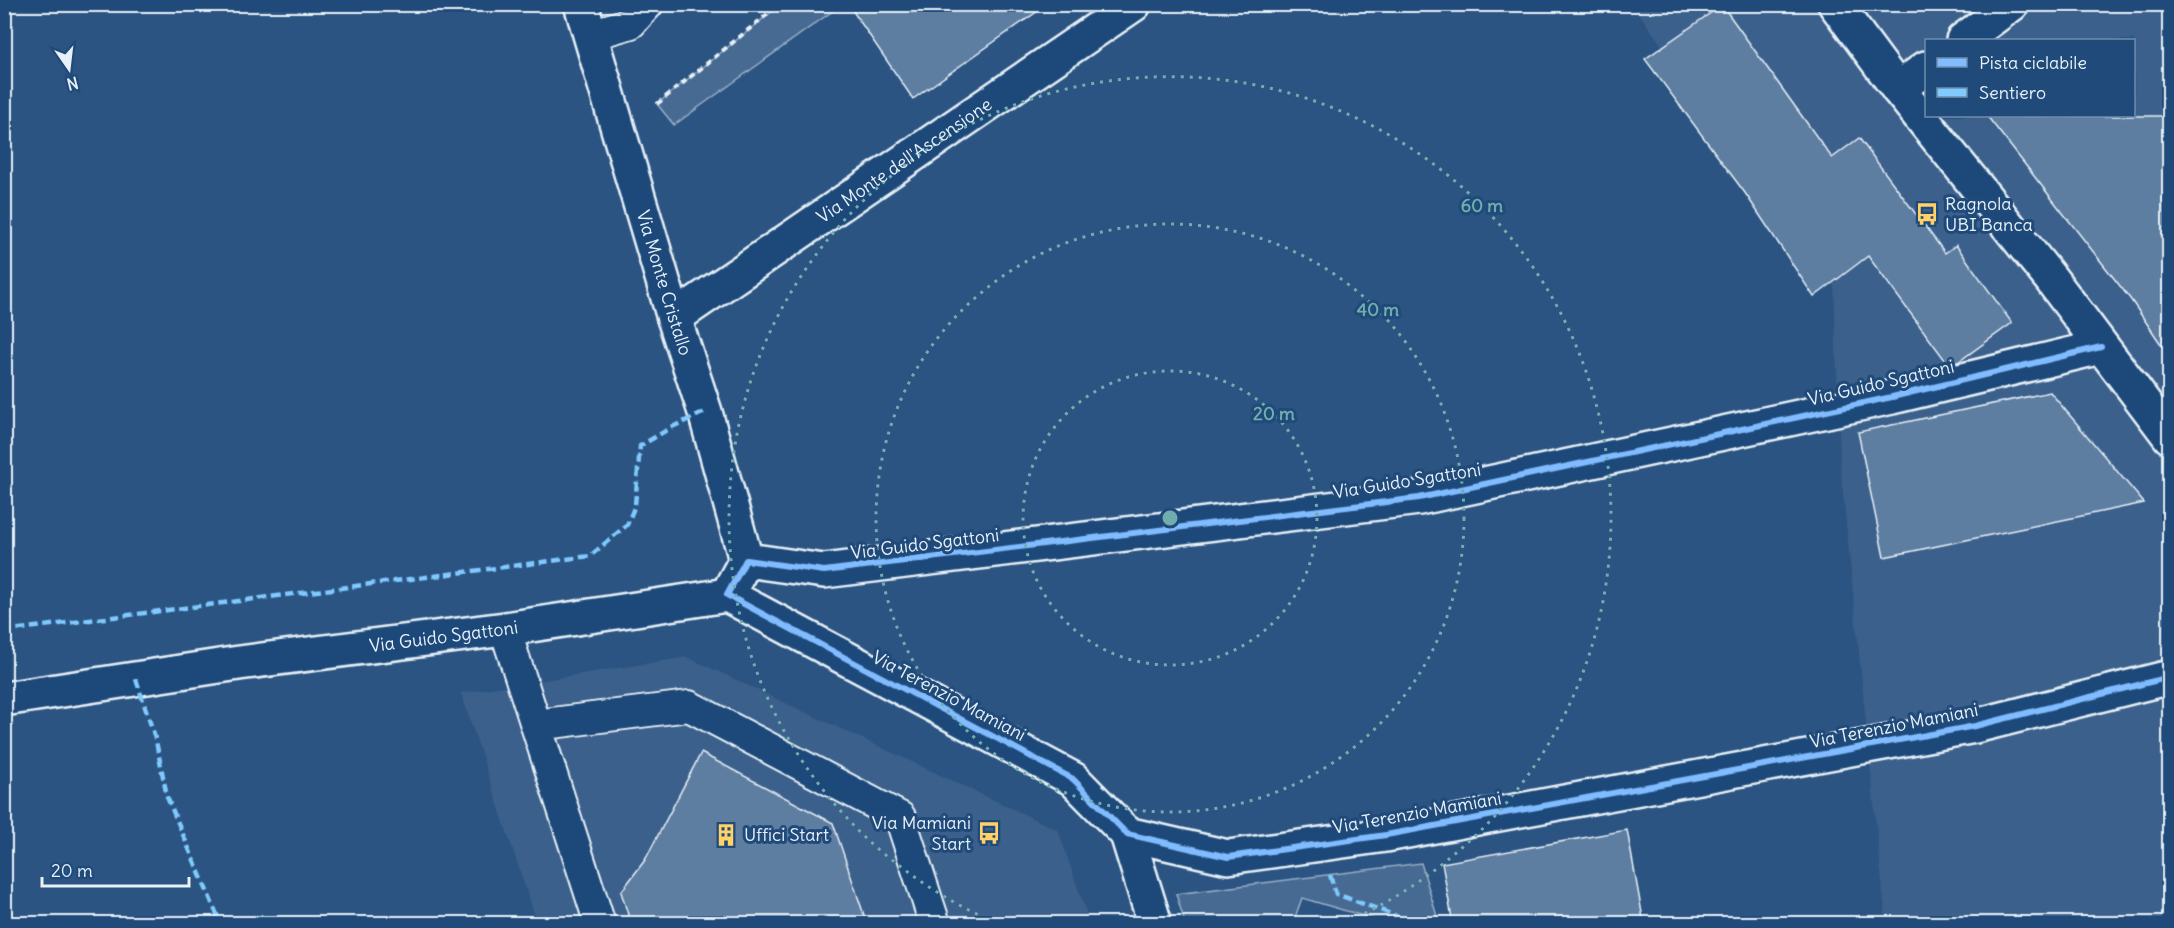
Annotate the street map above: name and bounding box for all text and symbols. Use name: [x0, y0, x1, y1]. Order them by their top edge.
north arrow: [39, 39, 99, 99]
legend: [1925, 39, 2135, 117]
text: Pista ciclabile: [1979, 51, 2087, 74]
text: N: [65, 73, 80, 95]
text: Sentiero: [1979, 81, 2046, 104]
street label: Via Monte dell'Ascensione: [812, 92, 996, 228]
place label: Ragnola UBI Banca: [1945, 192, 2033, 236]
text: 60 m: [1461, 194, 1503, 217]
bus stop icon: Ragnola UBI Banca: [1914, 201, 1940, 227]
street label: Via Monte Cristallo: [632, 207, 698, 358]
text: 40 m: [1357, 298, 1399, 321]
street label: Via Guido Sgattoni: [1806, 355, 1956, 411]
text: 20 m: [1253, 402, 1295, 425]
street label: Via Guido Sgattoni: [1331, 457, 1483, 504]
centre of rings: [1160, 508, 1180, 528]
street label: Via Guido Sgattoni: [849, 523, 1000, 564]
street label: Via Guido Sgattoni: [368, 615, 519, 657]
street label: Via Terenzio Mamiani: [868, 645, 1030, 746]
street label: Via Terenzio Mamiani: [1808, 698, 1980, 753]
street label: Via Terenzio Mamiani: [1331, 786, 1503, 839]
place label: Via Mamiani Start: [872, 811, 971, 855]
bus stop icon: Via Mamiani Start: [976, 820, 1002, 846]
building icon: Uffici Start: [713, 822, 739, 848]
place label: Uffici Start: [744, 823, 829, 846]
scale bar: [42, 850, 189, 888]
text: 20 m: [51, 859, 93, 882]

